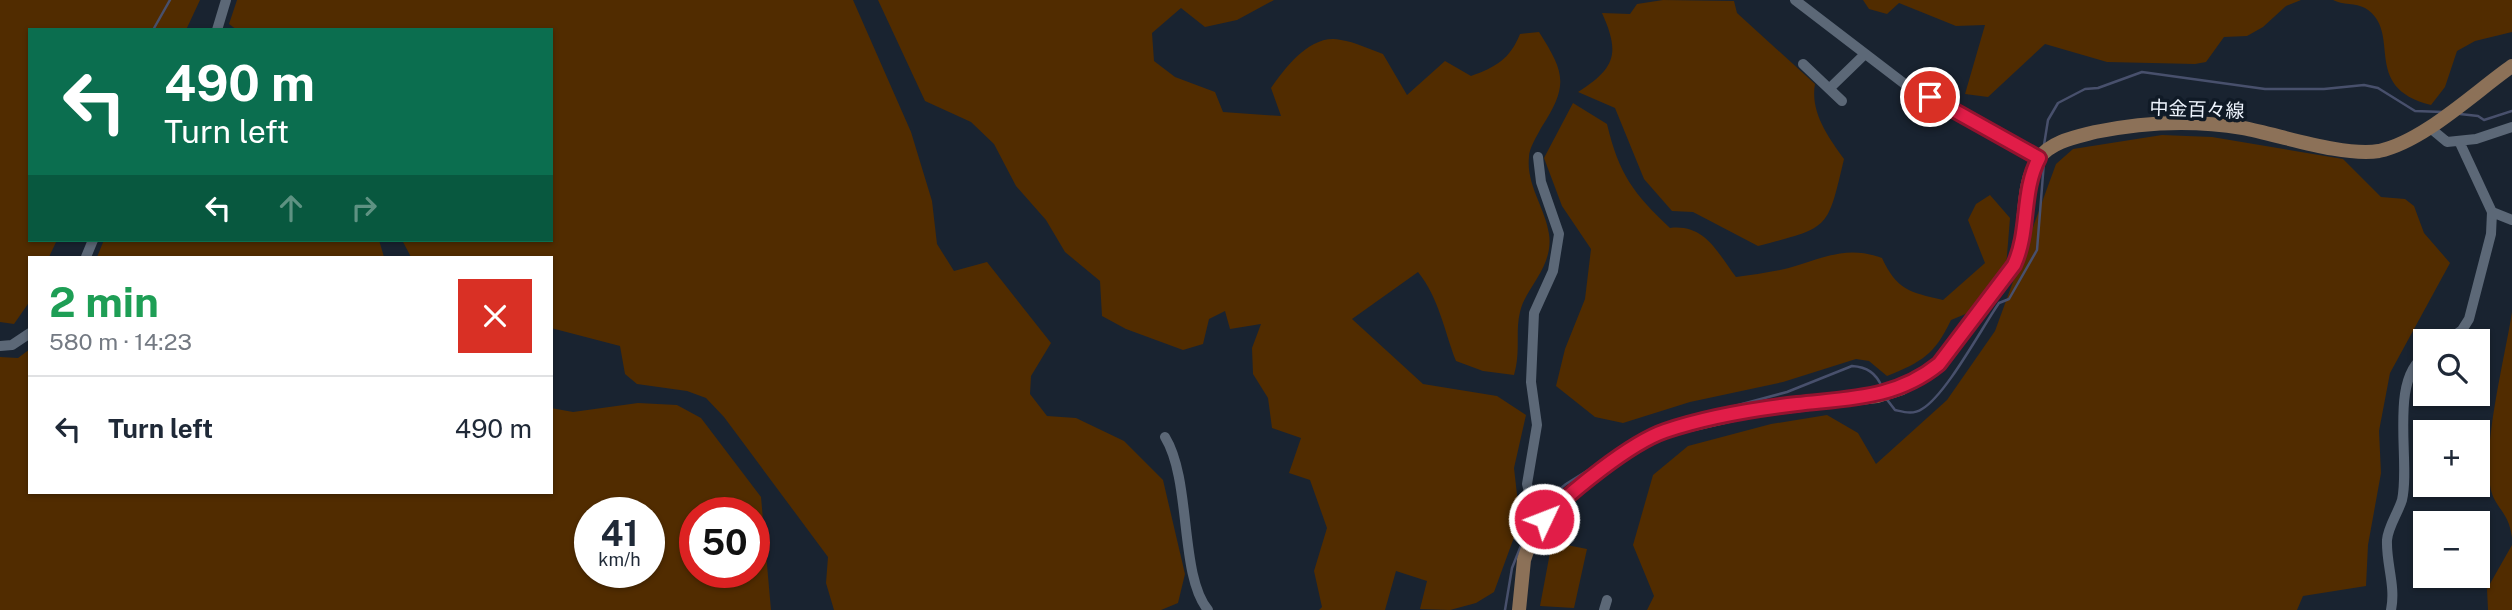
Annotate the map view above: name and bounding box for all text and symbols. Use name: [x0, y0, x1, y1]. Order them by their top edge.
text: 490 m: [164, 54, 315, 112]
icon: left: [49, 56, 140, 147]
pin: [1900, 67, 1960, 127]
icon: arrive: [1911, 78, 1949, 116]
street label: 中金百々線: [2149, 96, 2245, 122]
text: Turn left: [164, 113, 289, 150]
icon: left: [199, 189, 237, 227]
icon: ahead: [272, 189, 310, 227]
icon: right: [345, 189, 383, 227]
text: 2 min: [49, 277, 159, 326]
button: close: [458, 279, 532, 353]
text: 580 m · 14:23: [49, 328, 192, 355]
map controls: [2413, 329, 2490, 588]
button: search: [2413, 329, 2490, 406]
icon: left: [49, 410, 87, 448]
text: Turn left: [108, 413, 213, 444]
text: 490 m: [455, 413, 532, 444]
button: +: [2413, 420, 2490, 497]
position arrow: [1507, 482, 1581, 556]
speed limit sign: 50: [679, 497, 770, 588]
button: −: [2413, 511, 2490, 588]
text: 41: [601, 513, 638, 554]
text: km/h: [598, 549, 641, 570]

